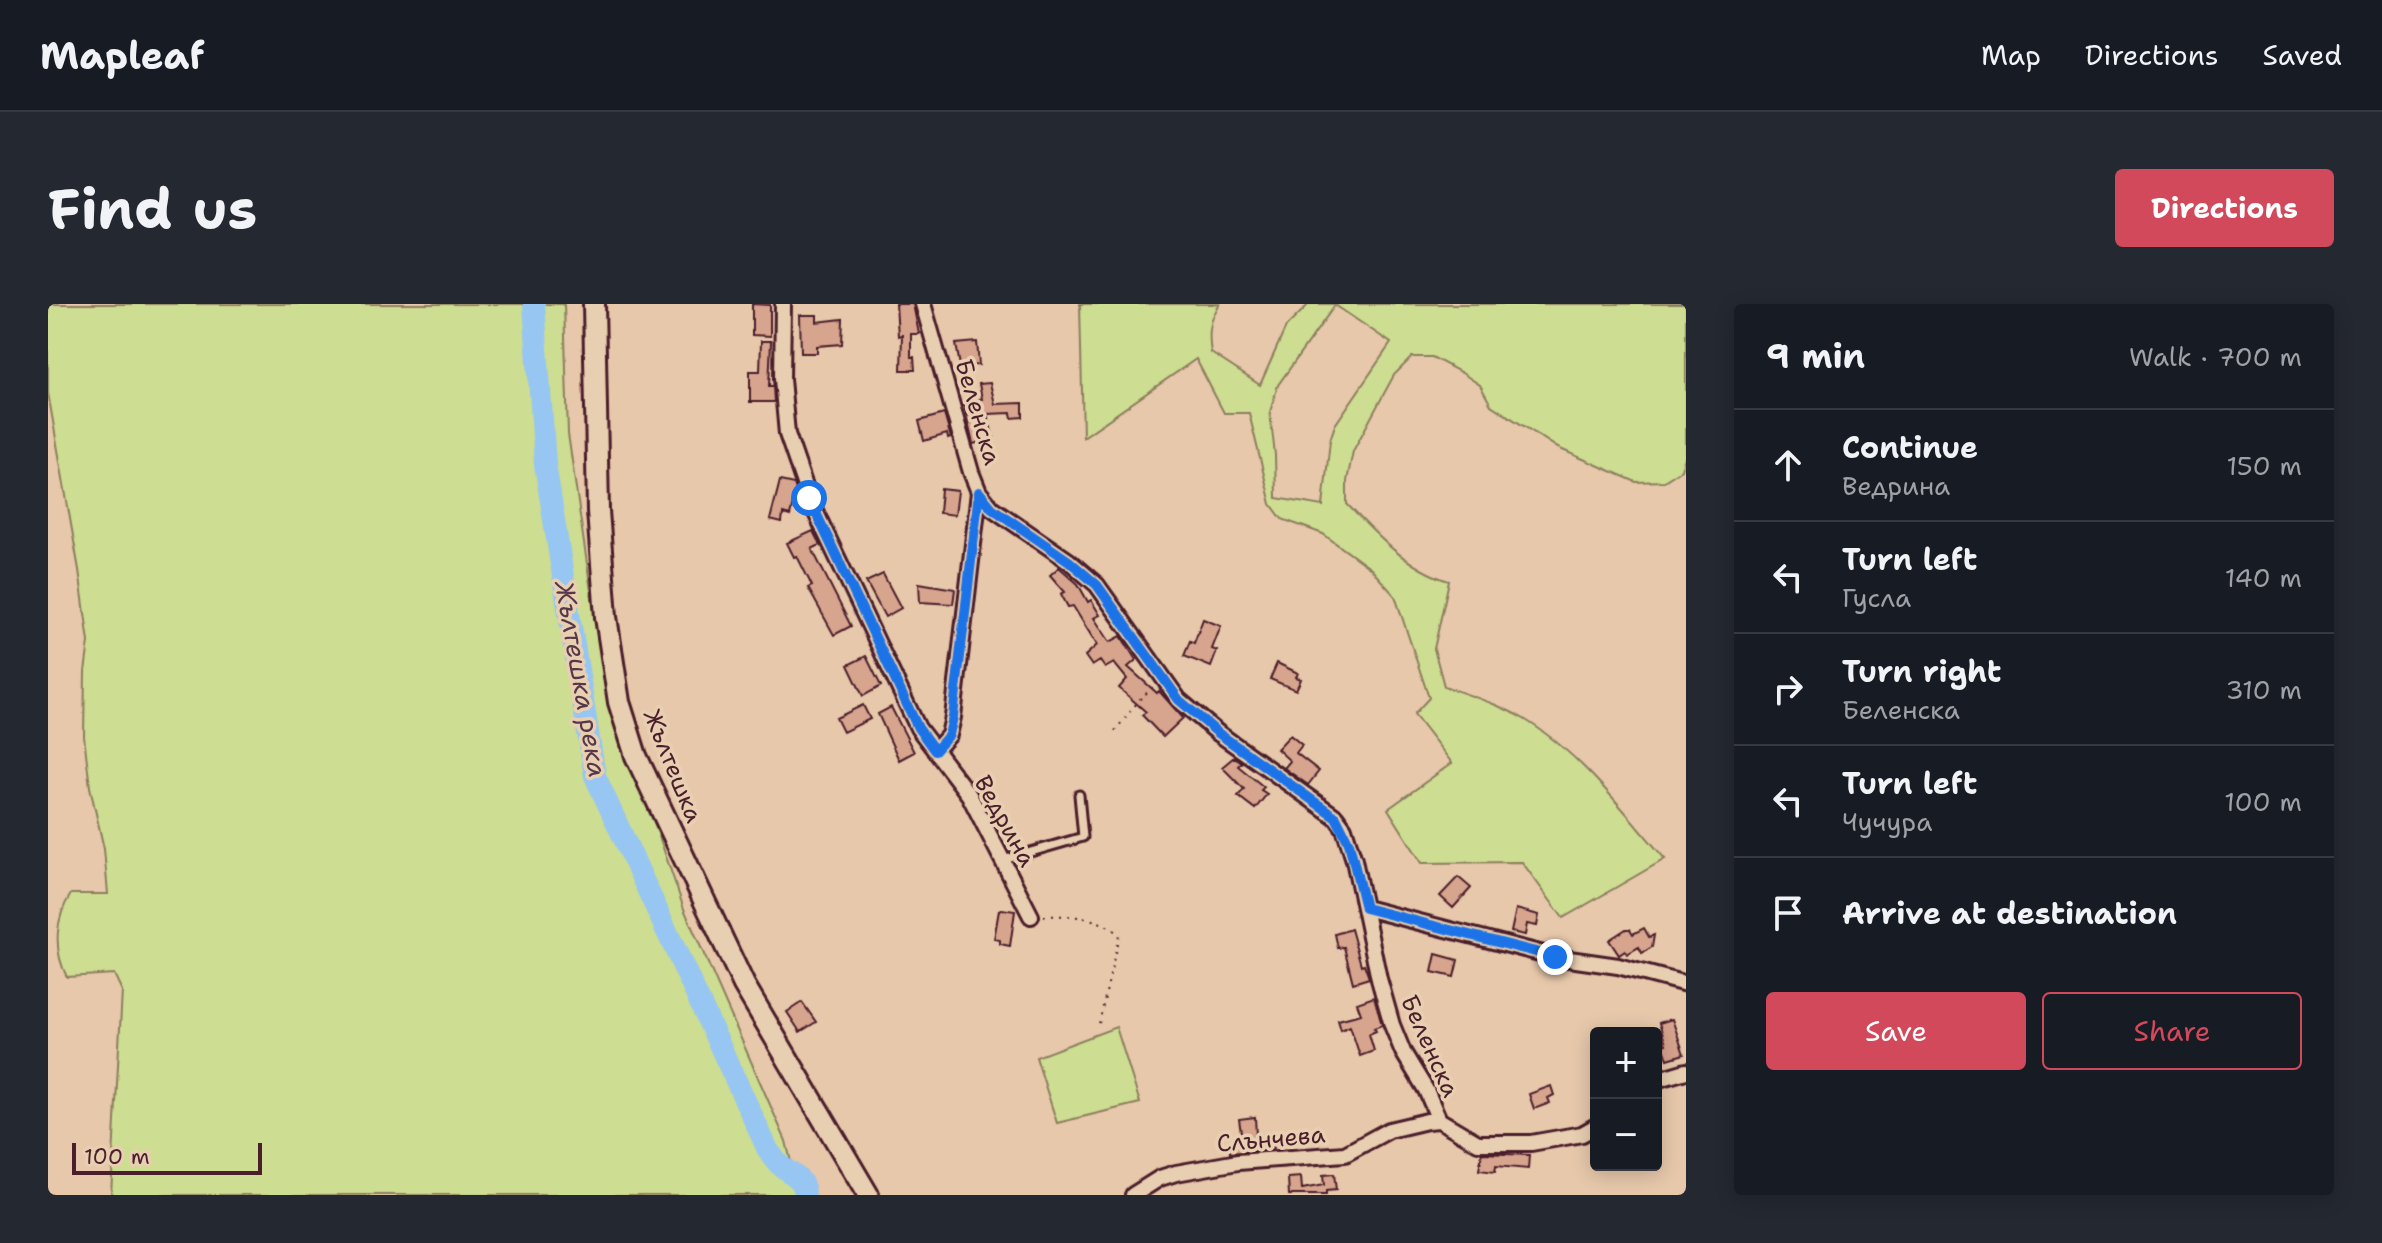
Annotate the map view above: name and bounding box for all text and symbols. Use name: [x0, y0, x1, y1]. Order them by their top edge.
text: Mapleaf: [40, 30, 205, 81]
text: Map: [1981, 36, 2041, 74]
text: Directions: [2085, 36, 2219, 74]
text: Saved: [2263, 36, 2342, 74]
button: Directions: [2115, 169, 2334, 247]
text: Find us: [48, 171, 257, 246]
text: 9 min: [1766, 333, 1865, 379]
text: Walk · 700 m: [2129, 339, 2302, 374]
street label: Беленска: [948, 355, 1008, 469]
text: Continue: [1842, 427, 1978, 468]
icon: ahead: [1766, 443, 1810, 487]
text: 150 m: [2226, 448, 2302, 483]
text: Ведрина: [1842, 468, 1950, 503]
route start: [791, 480, 827, 516]
text: Turn left: [1842, 539, 1977, 580]
icon: left: [1766, 555, 1810, 599]
text: 140 m: [2225, 560, 2302, 595]
water label: Жълтешка река: [547, 577, 616, 780]
text: Гусла: [1842, 580, 1911, 615]
text: Turn right: [1842, 651, 2001, 692]
icon: right: [1766, 667, 1810, 711]
text: 310 m: [2226, 672, 2302, 707]
text: Беленска: [1842, 692, 1960, 727]
street label: Жълтешка: [636, 705, 710, 827]
text: Turn left: [1842, 763, 1977, 804]
street label: Ведрина: [967, 770, 1043, 873]
icon: left: [1766, 779, 1810, 823]
text: 100 m: [2224, 784, 2302, 819]
text: Чучура: [1842, 804, 1932, 839]
icon: arrive: [1766, 891, 1810, 935]
text: Arrive at destination: [1842, 893, 2177, 934]
route end: [1537, 939, 1573, 975]
street label: Беленска: [1393, 990, 1467, 1102]
button: Save: [1766, 992, 2026, 1070]
button: Share: [2042, 992, 2302, 1070]
map controls: [1590, 1027, 1662, 1171]
button: +: [1590, 1027, 1662, 1099]
button: −: [1590, 1099, 1662, 1171]
street label: Слънчева: [1215, 1118, 1327, 1160]
scale bar: [72, 1139, 262, 1175]
text: 100 m: [84, 1142, 150, 1171]

